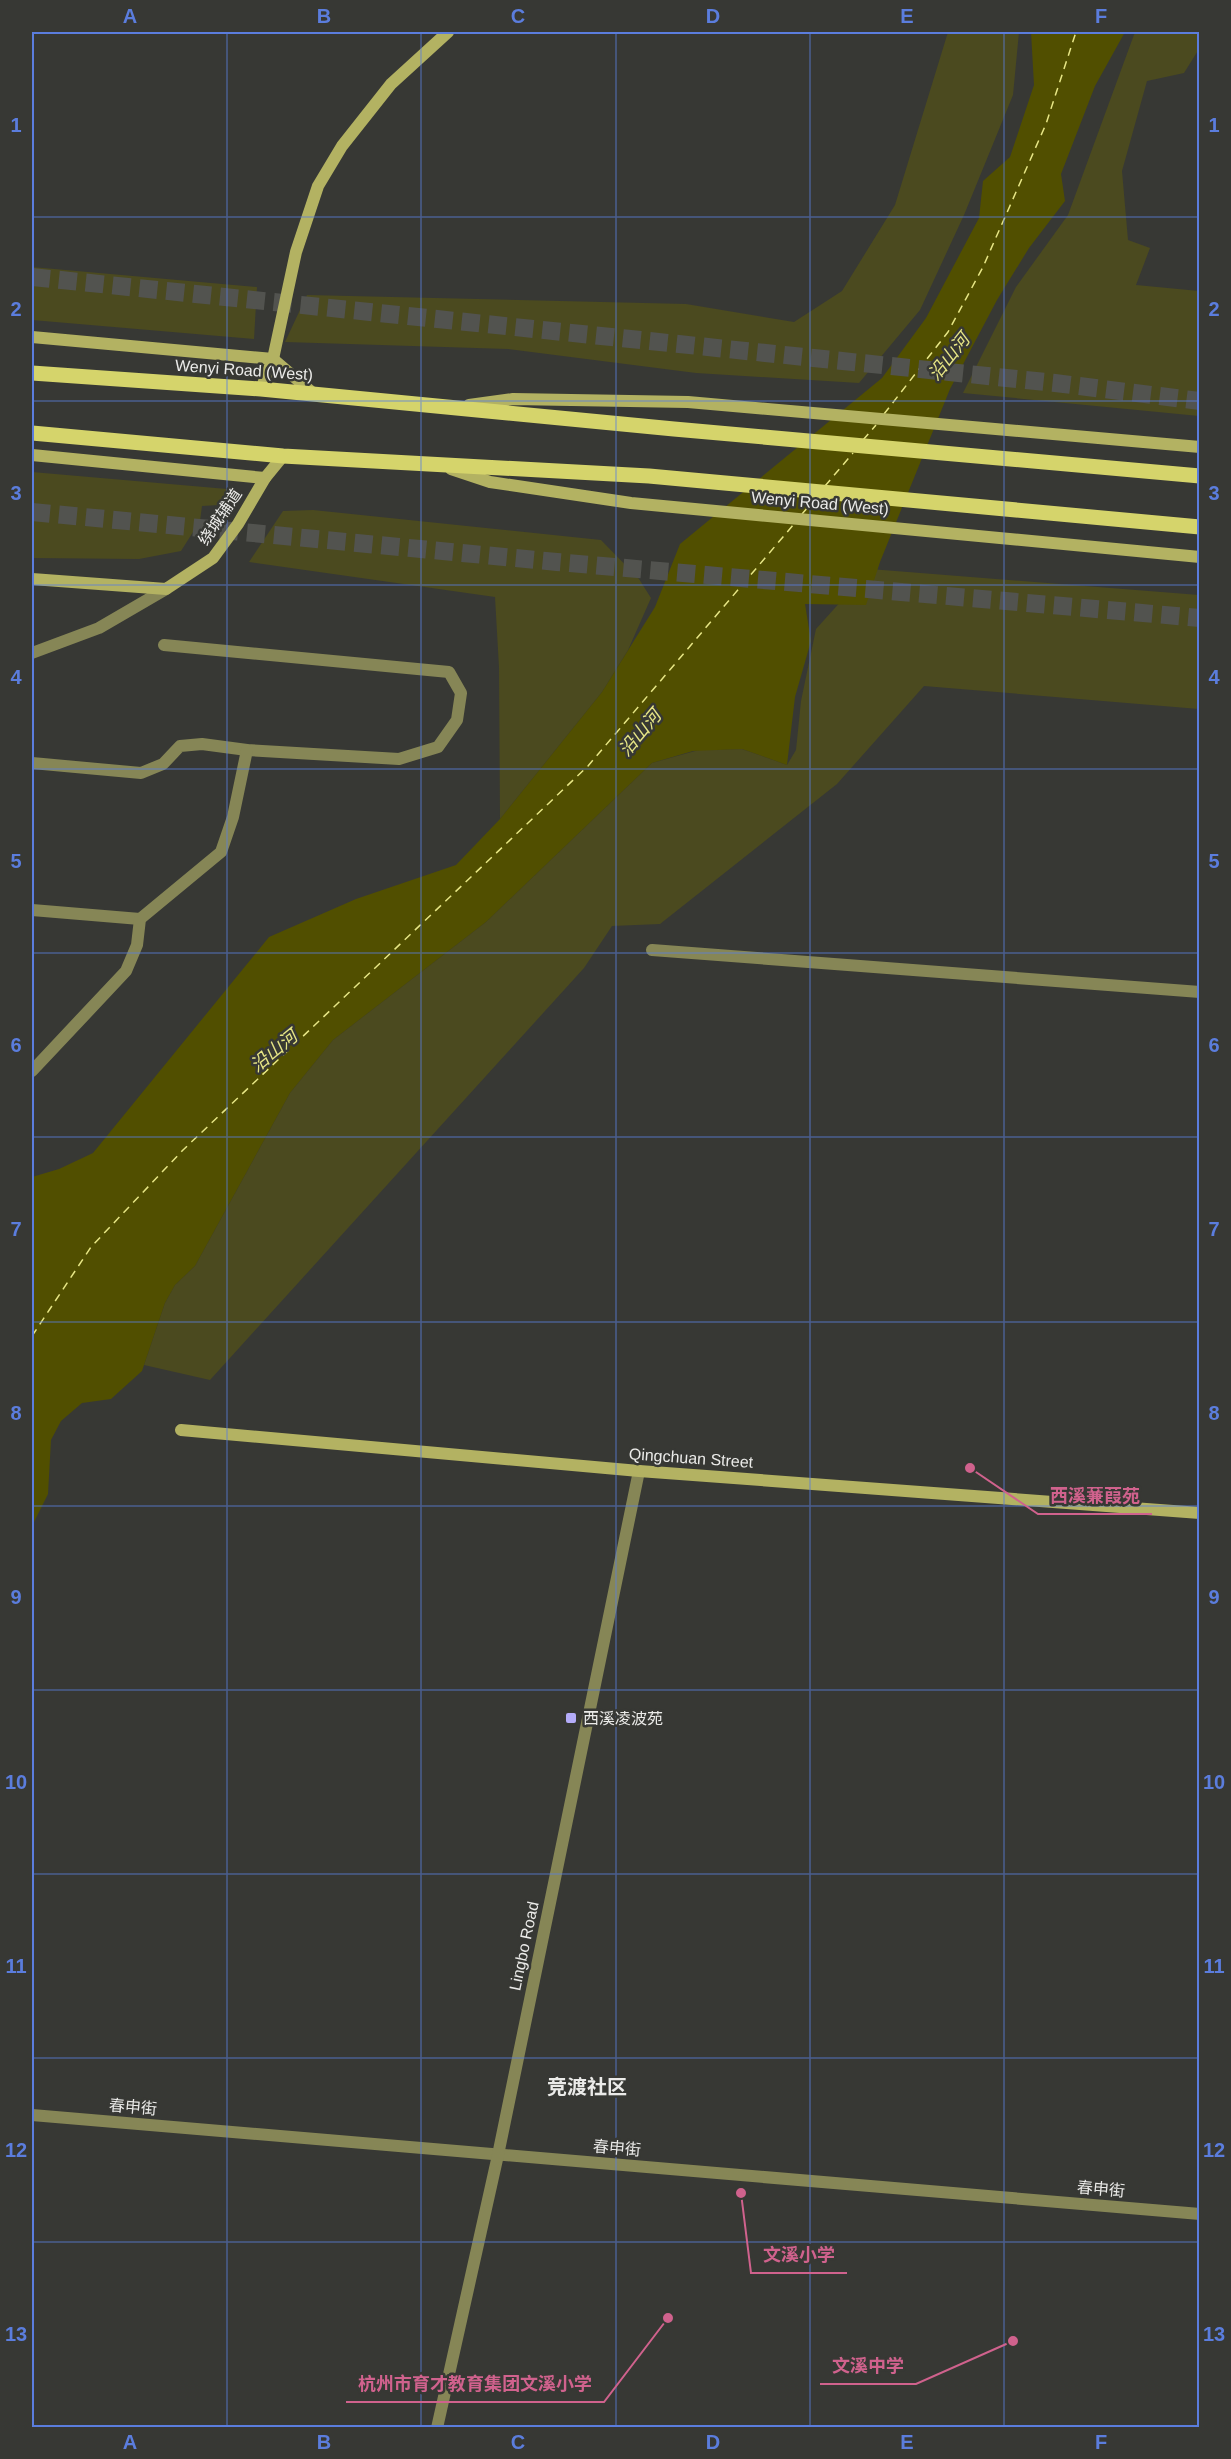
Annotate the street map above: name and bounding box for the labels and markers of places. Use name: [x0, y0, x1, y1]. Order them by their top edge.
callout: 西溪蒹葭苑: [1038, 1478, 1152, 1514]
place label: 西溪凌波苑: [583, 1710, 663, 1727]
marker: 西溪凌波苑: [564, 1711, 578, 1725]
callout: 文溪小学: [751, 2237, 847, 2273]
callout: 文溪中学: [820, 2348, 916, 2384]
callout: 杭州市育才教育集团文溪小学: [346, 2366, 604, 2402]

